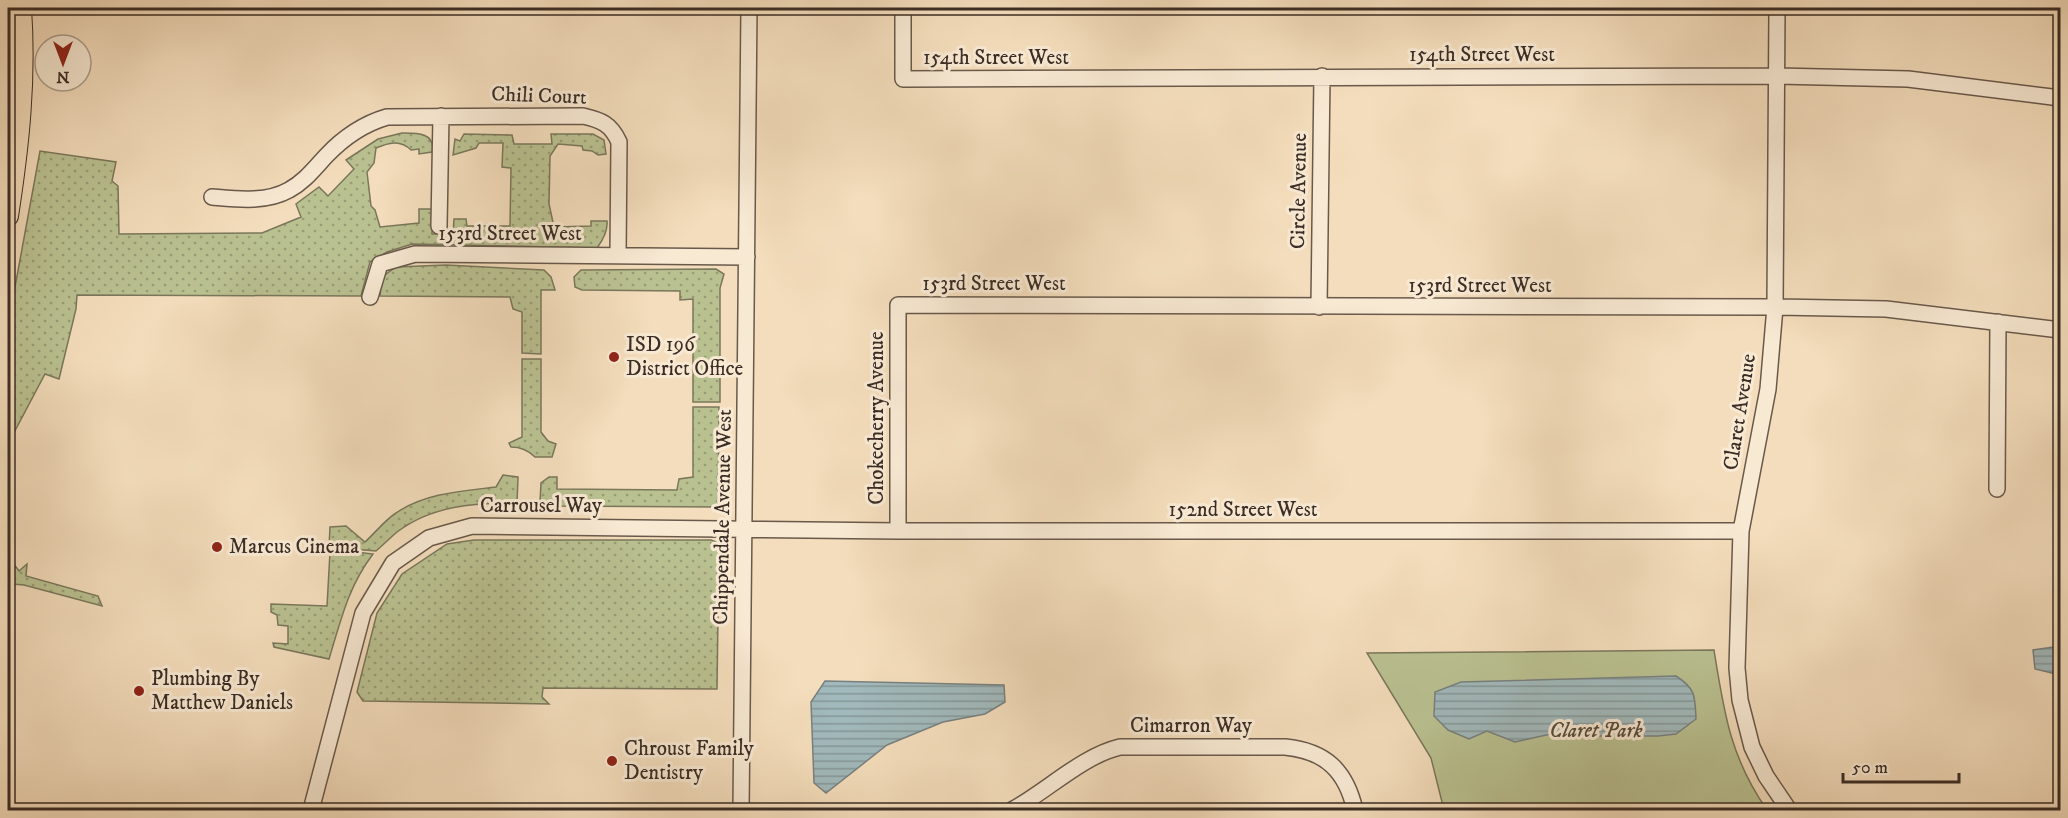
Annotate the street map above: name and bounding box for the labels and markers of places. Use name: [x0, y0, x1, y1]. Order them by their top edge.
place label: ISD 196 District Office: [626, 332, 744, 382]
marker: ISD 196 District Office: [607, 350, 621, 364]
place label: Marcus Cinema: [229, 534, 359, 560]
marker: Marcus Cinema: [210, 540, 224, 554]
place label: Plumbing By Matthew Daniels: [151, 666, 293, 716]
marker: Plumbing By Matthew Daniels: [132, 684, 146, 698]
place label: Chroust Family Dentistry: [624, 736, 755, 786]
marker: Chroust Family Dentistry: [605, 754, 619, 768]

